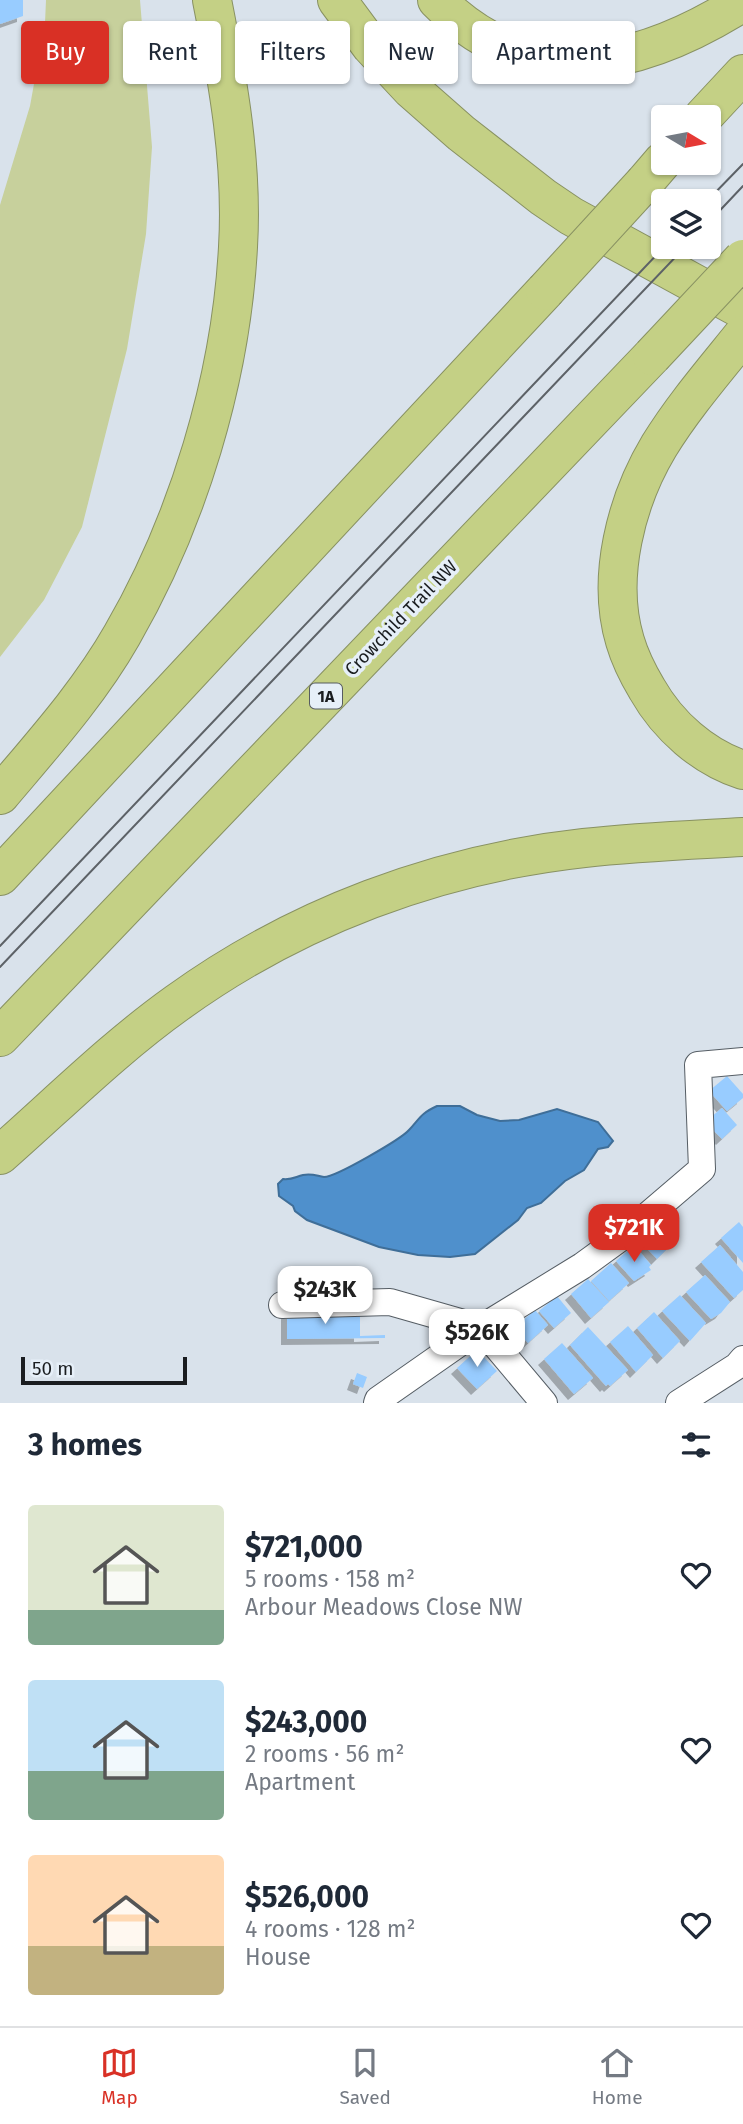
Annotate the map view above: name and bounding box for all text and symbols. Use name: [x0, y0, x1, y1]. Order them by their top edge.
chip: Buy: [21, 21, 109, 84]
chip: Rent: [123, 21, 221, 84]
chip: Filters: [235, 21, 350, 84]
chip: New: [364, 21, 458, 84]
chip: Apartment: [472, 21, 635, 84]
north arrow: [651, 105, 721, 175]
map controls: [651, 105, 721, 259]
button: layers: [651, 189, 721, 259]
street label: Crowchild Trail NW: [340, 556, 462, 680]
road number: 1A: [310, 684, 342, 708]
pin: $721K: [585, 1204, 683, 1264]
text: $721K: [604, 1213, 664, 1241]
pin: $243K: [276, 1266, 374, 1326]
text: $243K: [294, 1275, 356, 1303]
pin: $526K: [428, 1310, 526, 1369]
text: $526K: [445, 1318, 509, 1346]
scale bar: [21, 1354, 187, 1386]
text: 50 m: [32, 1357, 73, 1380]
icon: filters: [677, 1426, 715, 1464]
text: 3 homes: [28, 1427, 142, 1463]
text: $721,000: [245, 1529, 363, 1565]
icon: home: [84, 1533, 168, 1617]
icon: heart: [677, 1556, 715, 1594]
text: 5 rooms · 158 m²: [245, 1565, 415, 1593]
text: Arbour Meadows Close NW: [245, 1593, 523, 1621]
text: $243,000: [245, 1704, 367, 1740]
icon: home: [84, 1708, 168, 1792]
icon: heart: [677, 1731, 715, 1769]
text: 2 rooms · 56 m²: [245, 1740, 404, 1768]
text: Apartment: [245, 1768, 355, 1796]
text: $526,000: [245, 1879, 369, 1915]
icon: home: [84, 1883, 168, 1967]
icon: heart: [677, 1906, 715, 1944]
text: 4 rooms · 128 m²: [245, 1915, 415, 1943]
text: House: [245, 1943, 311, 1971]
tab: Map: [100, 2044, 138, 2109]
tab: Saved: [339, 2044, 391, 2109]
tab: Home: [592, 2044, 642, 2109]

